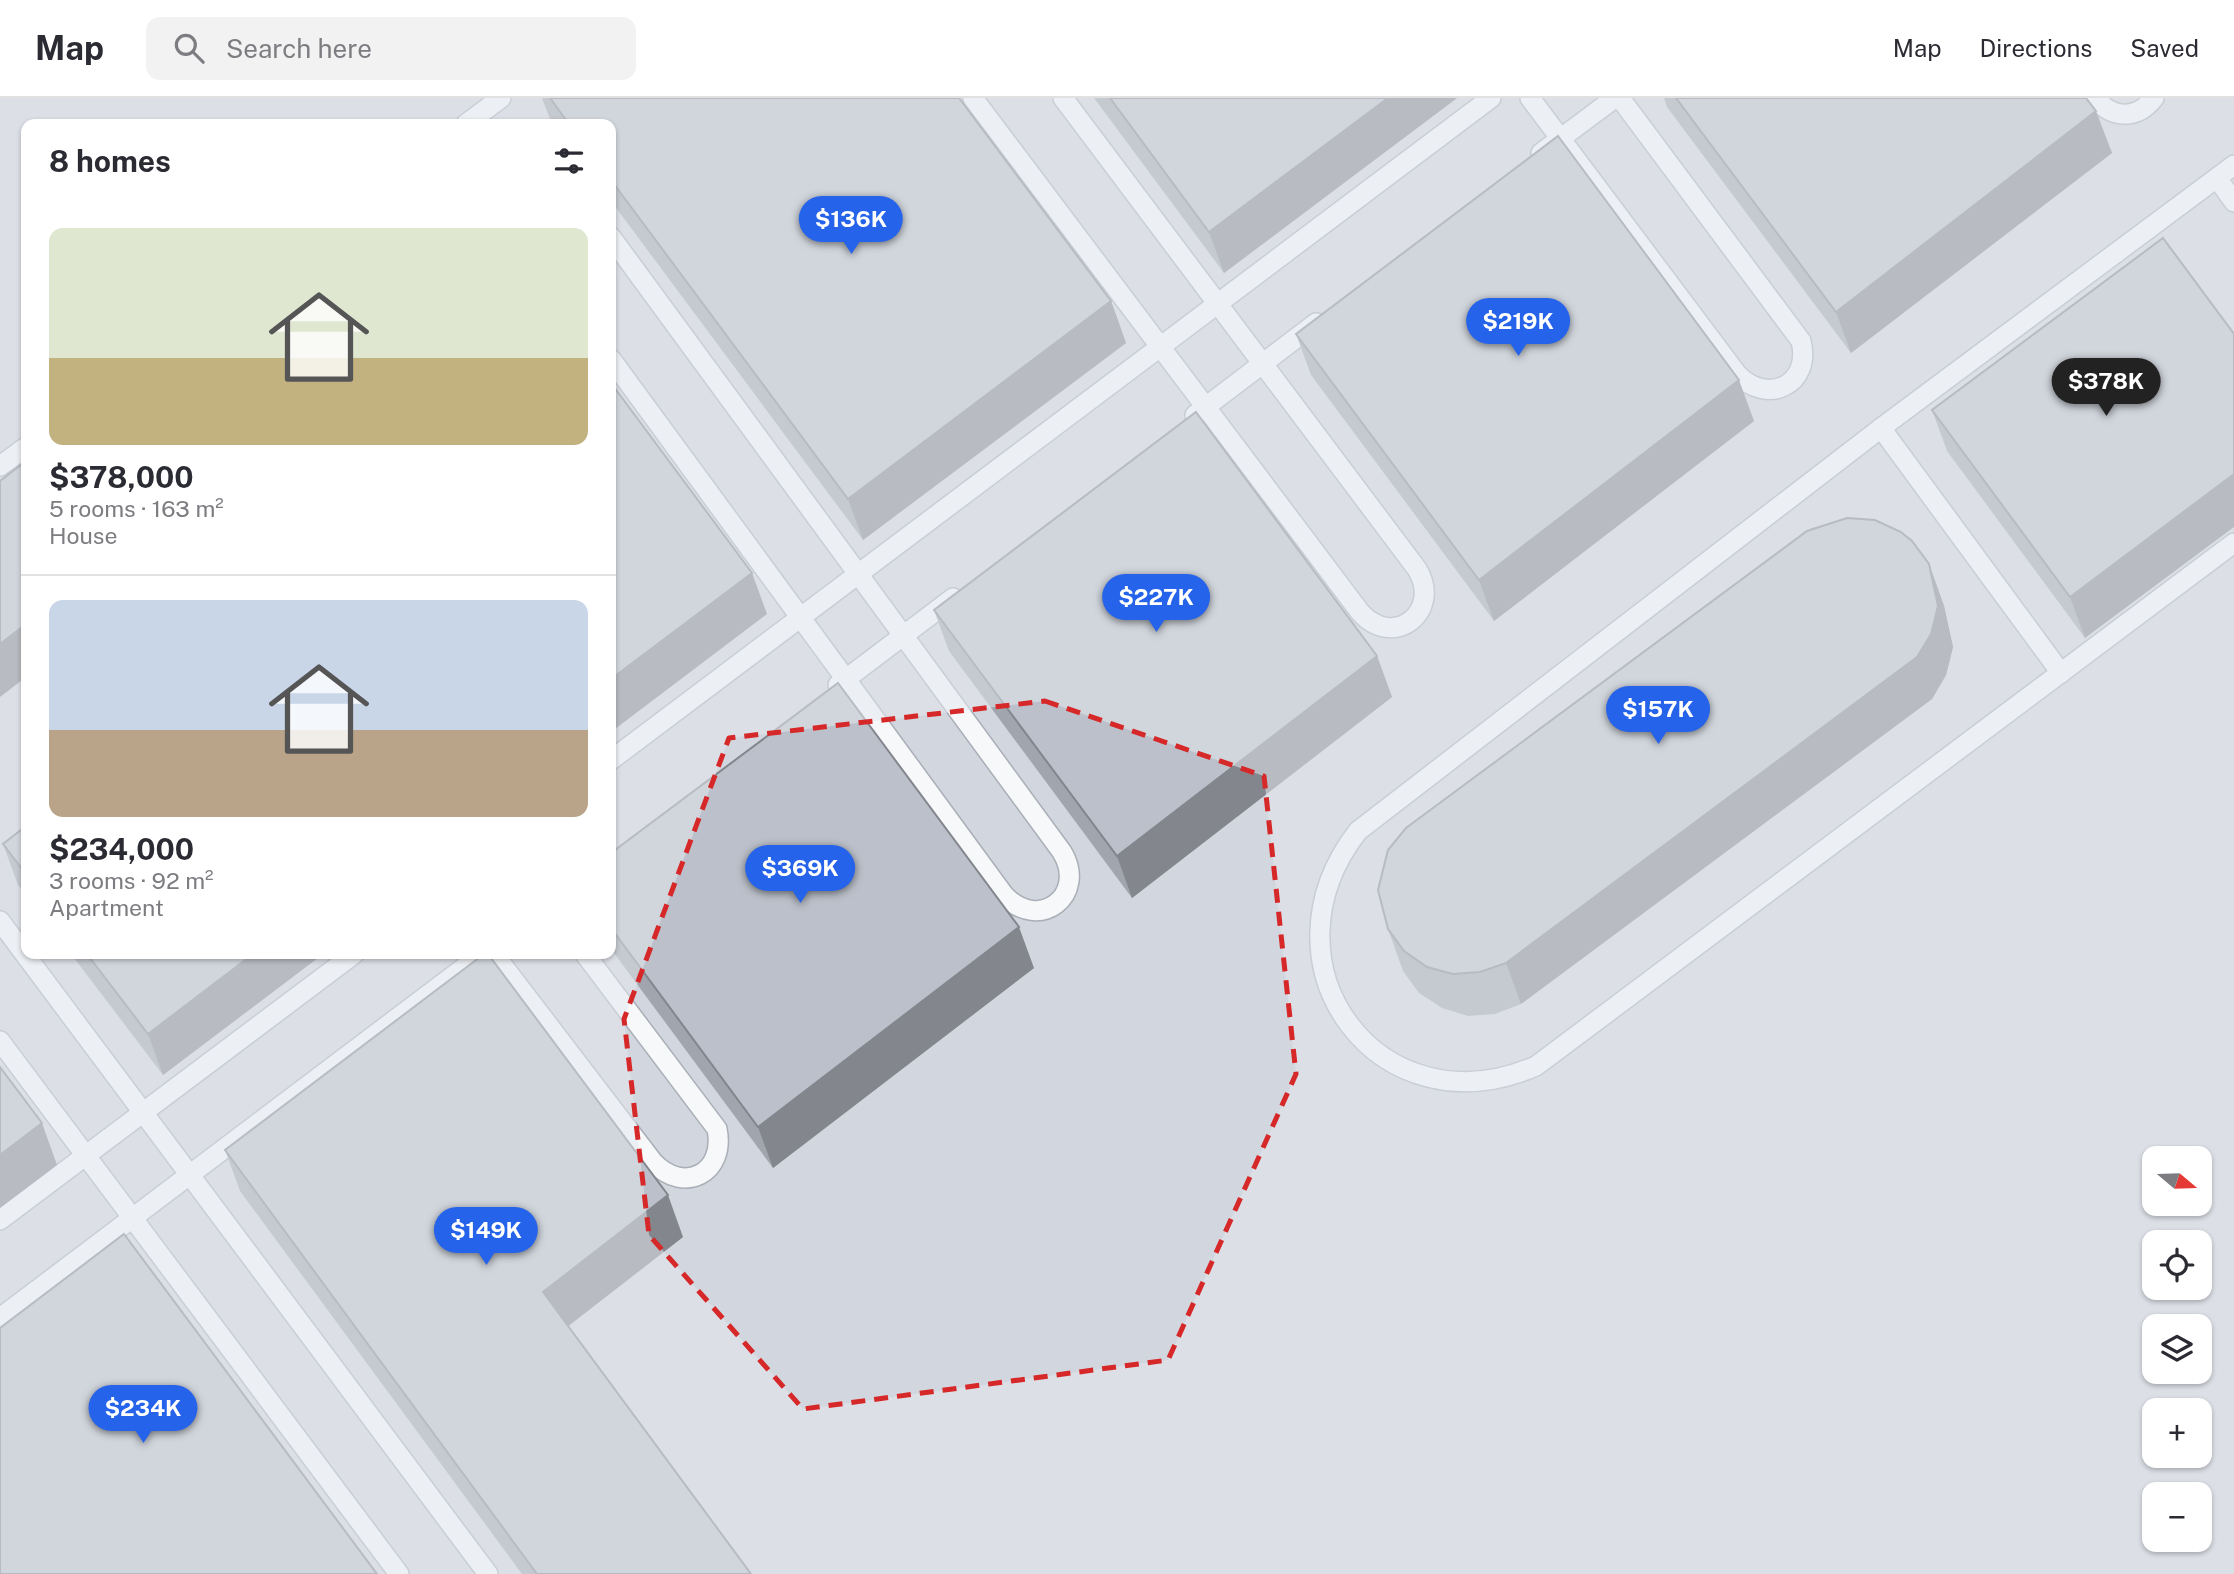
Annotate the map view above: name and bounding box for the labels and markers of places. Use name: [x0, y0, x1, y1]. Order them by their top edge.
pin: $136K: [802, 197, 900, 256]
pin: $219K: [1469, 299, 1567, 358]
pin: $378K: [2057, 358, 2155, 418]
pin: $227K: [1107, 574, 1205, 634]
pin: $157K: [1609, 686, 1707, 746]
pin: $369K: [751, 846, 849, 905]
pin: $149K: [437, 1208, 535, 1267]
pin: $234K: [94, 1386, 192, 1445]

